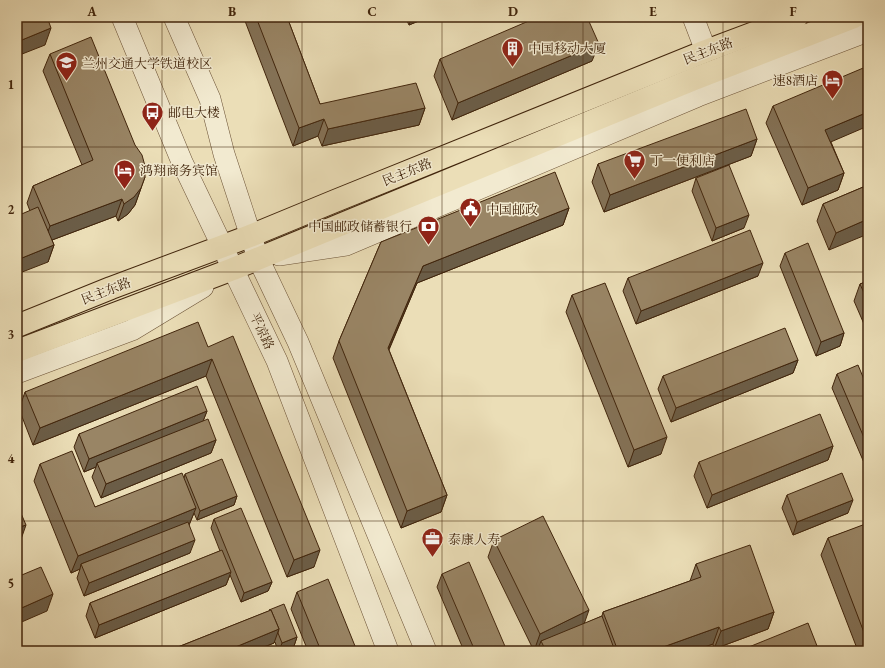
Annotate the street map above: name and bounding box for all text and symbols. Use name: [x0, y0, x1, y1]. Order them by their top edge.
text: A: [86, 3, 97, 20]
text: B: [228, 3, 236, 20]
text: C: [367, 3, 377, 20]
text: D: [508, 3, 518, 20]
text: E: [649, 3, 657, 20]
text: F: [789, 3, 797, 20]
street label: 民主东路: [681, 34, 735, 68]
building icon: 中国移动大厦: [500, 35, 526, 68]
place label: 中国移动大厦: [528, 40, 606, 57]
school or university icon: 兰州交通大学铁道校区: [53, 50, 79, 83]
place label: 兰州交通大学铁道校区: [82, 55, 212, 72]
hotel icon: 速8酒店: [820, 67, 846, 100]
place label: 速8酒店: [773, 72, 818, 89]
text: 1: [8, 76, 15, 93]
bus stop icon: 邮电大楼: [139, 99, 165, 132]
place label: 邮电大楼: [168, 104, 220, 121]
supermarket icon: 丁一便利店: [622, 147, 648, 180]
place label: 丁一便利店: [650, 152, 715, 169]
street label: 民主东路: [380, 154, 434, 190]
hotel icon: 鸿翔商务宾馆: [111, 157, 137, 190]
place label: 鸿翔商务宾馆: [140, 162, 218, 179]
public building icon: 中国邮政: [458, 196, 484, 229]
text: 2: [8, 201, 15, 218]
place label: 中国邮政: [486, 201, 538, 218]
bank icon: 中国邮政储蓄银行: [415, 213, 441, 246]
place label: 中国邮政储蓄银行: [308, 218, 412, 235]
street label: 民主东路: [79, 274, 133, 308]
street label: 平凉路: [246, 310, 278, 352]
text: 3: [8, 326, 15, 343]
text: 4: [8, 450, 15, 467]
office icon: 泰康人寿: [419, 526, 445, 559]
place label: 泰康人寿: [448, 531, 500, 548]
text: 5: [8, 575, 14, 592]

